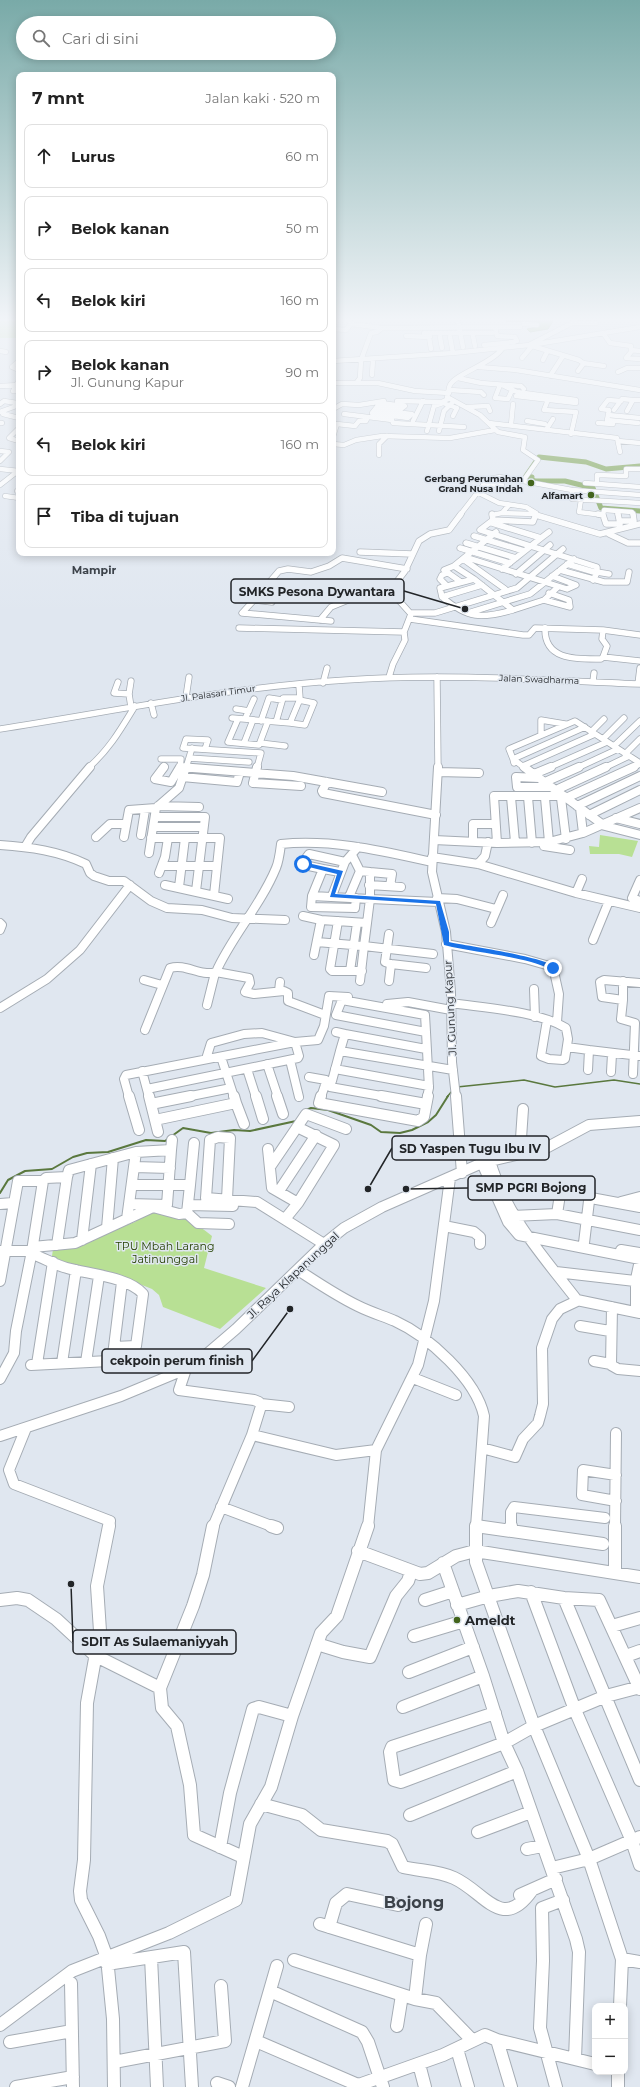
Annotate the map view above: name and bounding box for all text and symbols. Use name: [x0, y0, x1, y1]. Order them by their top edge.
search box: [16, 16, 336, 60]
icon: search: [30, 27, 52, 49]
text: Cari di sini: [62, 29, 139, 48]
text: 7 mnt: [32, 88, 84, 108]
text: Jalan kaki · 520 m: [205, 90, 320, 106]
icon: ahead: [33, 145, 55, 167]
text: Lurus: [71, 147, 115, 166]
text: 60 m: [285, 148, 319, 164]
icon: right: [33, 217, 55, 239]
text: Belok kanan: [71, 219, 169, 238]
text: 50 m: [286, 220, 319, 236]
icon: left: [33, 289, 55, 311]
text: Belok kiri: [71, 291, 146, 310]
text: 160 m: [281, 292, 319, 308]
text: Belok kanan: [71, 355, 169, 374]
icon: right: [33, 361, 55, 383]
text: 90 m: [285, 364, 319, 380]
text: Jl. Gunung Kapur: [71, 374, 184, 390]
icon: left: [33, 433, 55, 455]
text: Belok kiri: [71, 435, 146, 454]
text: 160 m: [281, 436, 319, 452]
place label: Gerbang Perumahan Grand Nusa Indah: [425, 473, 523, 494]
marker: Gerbang Perumahan Grand Nusa Indah: [526, 478, 536, 488]
place label: Alfamart: [541, 490, 583, 501]
marker: Alfamart: [586, 490, 596, 500]
icon: arrive: [33, 505, 55, 527]
text: Tiba di tujuan: [71, 507, 179, 526]
district label: Mampir: [72, 563, 116, 577]
callout: SMKS Pesona Dywantara: [231, 579, 404, 603]
text: SMKS Pesona Dywantara: [239, 584, 395, 599]
street label: Jalan Swadharma: [498, 672, 579, 686]
street label: Jl. Palasari Timur: [179, 682, 256, 704]
route start: [294, 855, 312, 873]
route end: [544, 959, 562, 977]
street label: Jl. Gunung Kapur: [441, 960, 460, 1057]
callout: SD Yaspen Tugu Ibu IV: [392, 1136, 549, 1160]
text: SD Yaspen Tugu Ibu IV: [399, 1141, 542, 1156]
callout: SMP PGRI Bojong: [468, 1176, 595, 1200]
text: SMP PGRI Bojong: [476, 1180, 586, 1195]
street label: Jl. Raya Klapanunggal: [243, 1229, 342, 1322]
park label: TPU Mbah Larang Jatinunggal: [116, 1239, 214, 1266]
callout: cekpoin perum finish: [102, 1349, 252, 1373]
text: cekpoin perum finish: [110, 1353, 244, 1368]
place label: Ameldt: [464, 1612, 516, 1628]
marker: Ameldt: [452, 1615, 462, 1625]
callout: SDIT As Sulaemaniyyah: [73, 1630, 236, 1654]
text: SDIT As Sulaemaniyyah: [81, 1634, 229, 1649]
district label: Bojong: [384, 1893, 444, 1912]
map controls: [592, 2003, 628, 2075]
button: +: [592, 2003, 628, 2039]
button: −: [592, 2039, 628, 2075]

